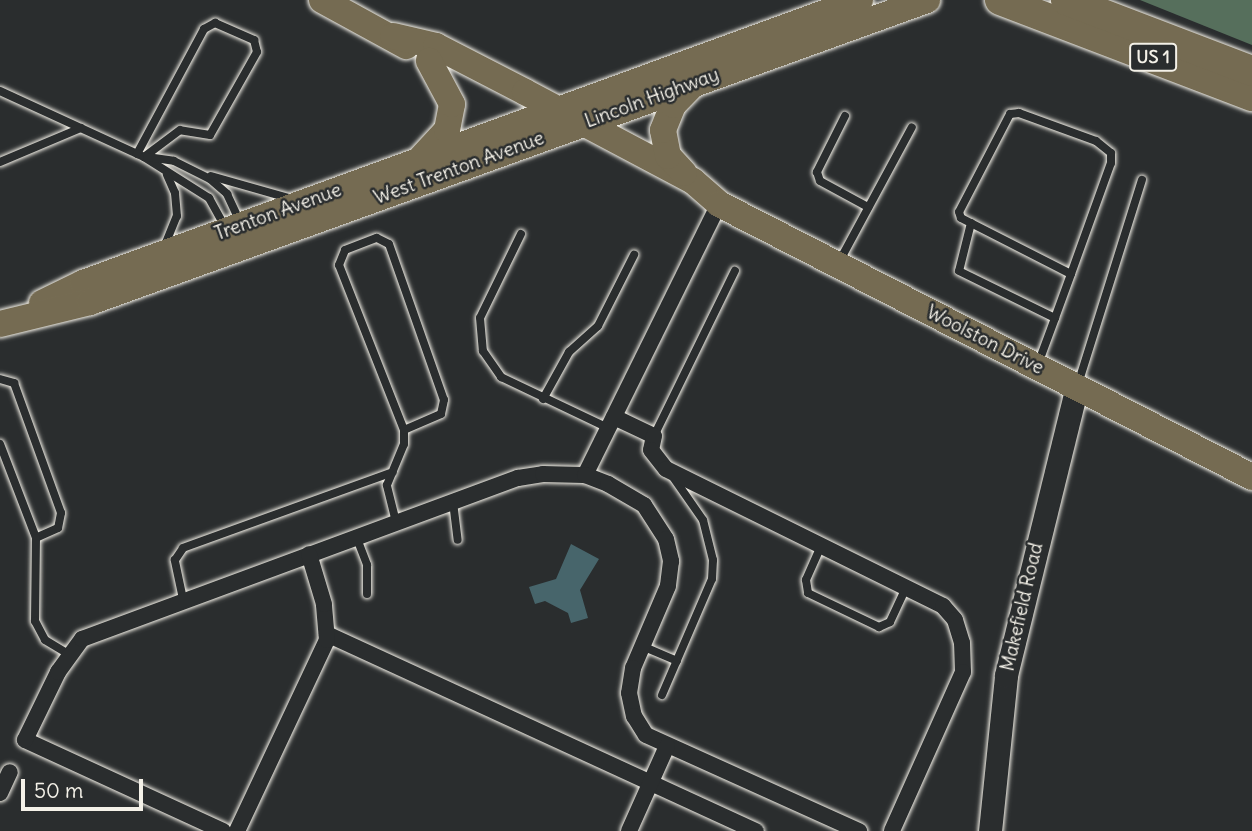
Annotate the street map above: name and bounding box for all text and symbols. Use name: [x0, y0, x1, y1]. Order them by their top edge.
road number: US 1: [1128, 42, 1178, 72]
street label: Lincoln Highway: [582, 63, 722, 133]
street label: West Trenton Avenue: [371, 127, 547, 209]
street label: Trenton Avenue: [212, 179, 344, 245]
street label: Woolston Drive: [923, 301, 1047, 379]
street label: Makefield Road: [996, 541, 1048, 673]
scale bar: [24, 764, 147, 808]
text: 50 m: [34, 777, 83, 804]

